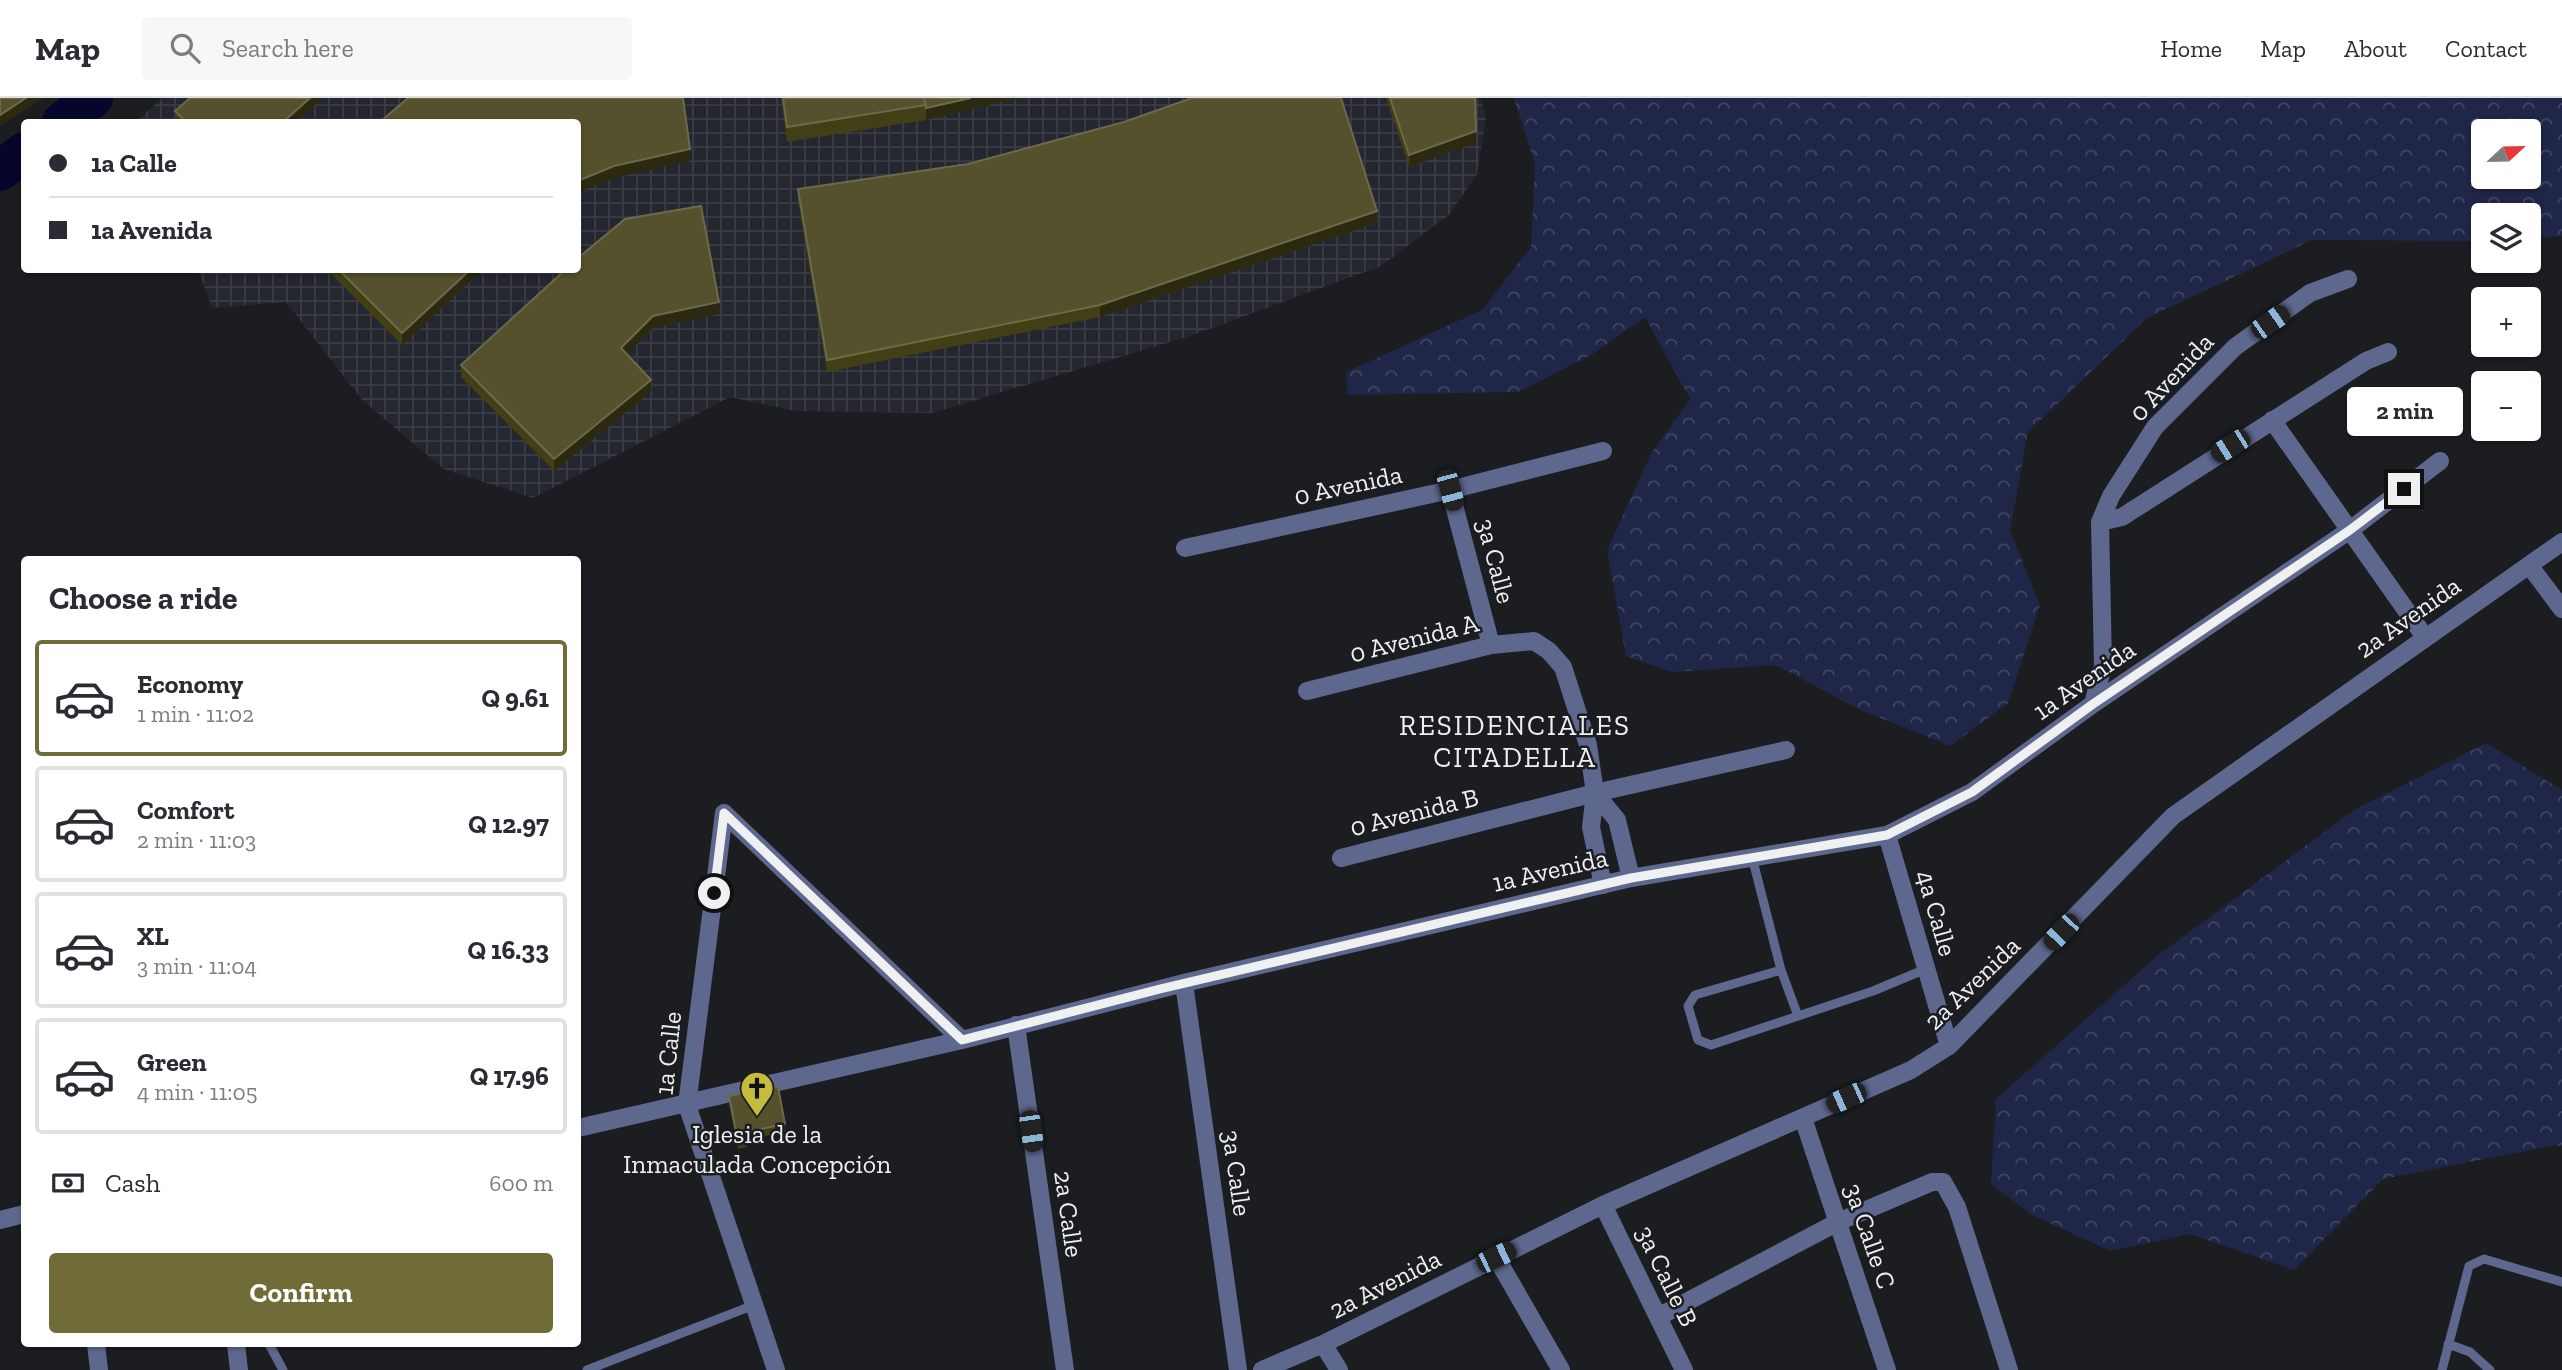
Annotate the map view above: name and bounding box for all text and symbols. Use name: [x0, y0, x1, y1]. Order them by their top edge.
search box: [142, 17, 632, 80]
text: Map: [35, 29, 100, 68]
icon: search: [166, 29, 204, 67]
text: Search here: [222, 32, 354, 64]
text: Home: [2160, 34, 2222, 63]
text: Map: [2260, 34, 2306, 63]
text: About: [2344, 34, 2407, 63]
text: Contact: [2445, 34, 2527, 63]
north arrow: [2471, 119, 2541, 189]
map controls: [2471, 119, 2541, 441]
text: 1a Calle: [91, 147, 177, 179]
button: layers: [2471, 203, 2541, 273]
text: 1a Avenida: [91, 214, 212, 246]
button: +: [2471, 287, 2541, 357]
car: [2247, 301, 2294, 343]
street label: 0 Avenida: [2122, 326, 2220, 428]
button: −: [2471, 371, 2541, 441]
callout: 2 min: [2346, 388, 2462, 436]
text: 2 min: [2376, 397, 2434, 425]
car: [2207, 426, 2254, 466]
street label: 0 Avenida: [1291, 458, 1405, 512]
car: [1435, 467, 1466, 513]
route end: [2388, 473, 2420, 505]
street label: 3a Calle: [1469, 515, 1523, 607]
street label: 2a Avenida: [2349, 569, 2467, 665]
text: Choose a ride: [49, 579, 237, 617]
street label: 0 Avenida A: [1346, 606, 1483, 669]
street label: 1a Avenida: [2027, 633, 2142, 727]
icon: car: [53, 667, 116, 730]
text: Economy: [137, 668, 243, 700]
text: Q 9.61: [482, 682, 549, 714]
text: 1 min · 11:02: [137, 700, 254, 728]
district label: RESIDENCIALES CITADELLA: [1399, 709, 1631, 774]
street label: 0 Avenida B: [1346, 781, 1482, 843]
icon: car: [53, 793, 116, 856]
text: Comfort: [137, 794, 234, 826]
text: Q 12.97: [468, 808, 549, 840]
text: 2 min · 11:03: [137, 826, 256, 854]
street label: 1a Avenida: [1489, 841, 1611, 899]
street label: 4a Calle: [1910, 866, 1964, 960]
route start: [698, 877, 730, 909]
car: [2039, 910, 2084, 954]
icon: car: [53, 919, 116, 982]
text: XL: [137, 920, 169, 952]
street label: 2a Avenida: [1917, 929, 2027, 1036]
text: Q 16.33: [467, 934, 549, 966]
text: 3 min · 11:04: [137, 952, 257, 980]
street label: 1a Calle: [648, 1010, 688, 1096]
icon: car: [53, 1045, 116, 1108]
text: Green: [137, 1046, 207, 1078]
text: Q 17.96: [470, 1060, 549, 1092]
church icon: Iglesia de la Inmaculada Concepción: [738, 1069, 776, 1118]
text: 4 min · 11:05: [137, 1078, 257, 1106]
car: [1823, 1080, 1870, 1116]
car: [1018, 1109, 1045, 1153]
place label: Iglesia de la Inmaculada Concepción: [623, 1118, 891, 1180]
street label: 3a Calle: [1215, 1128, 1259, 1218]
icon: cash: [49, 1164, 87, 1202]
text: Cash: [105, 1167, 160, 1199]
text: 600 m: [489, 1169, 553, 1197]
street label: 2a Calle: [1047, 1169, 1091, 1259]
street label: 3a Calle C: [1837, 1179, 1903, 1293]
street label: 3a Calle B: [1629, 1220, 1705, 1332]
car: [1473, 1238, 1520, 1276]
street label: 2a Avenida: [1324, 1242, 1446, 1326]
button: Confirm: [49, 1253, 553, 1333]

